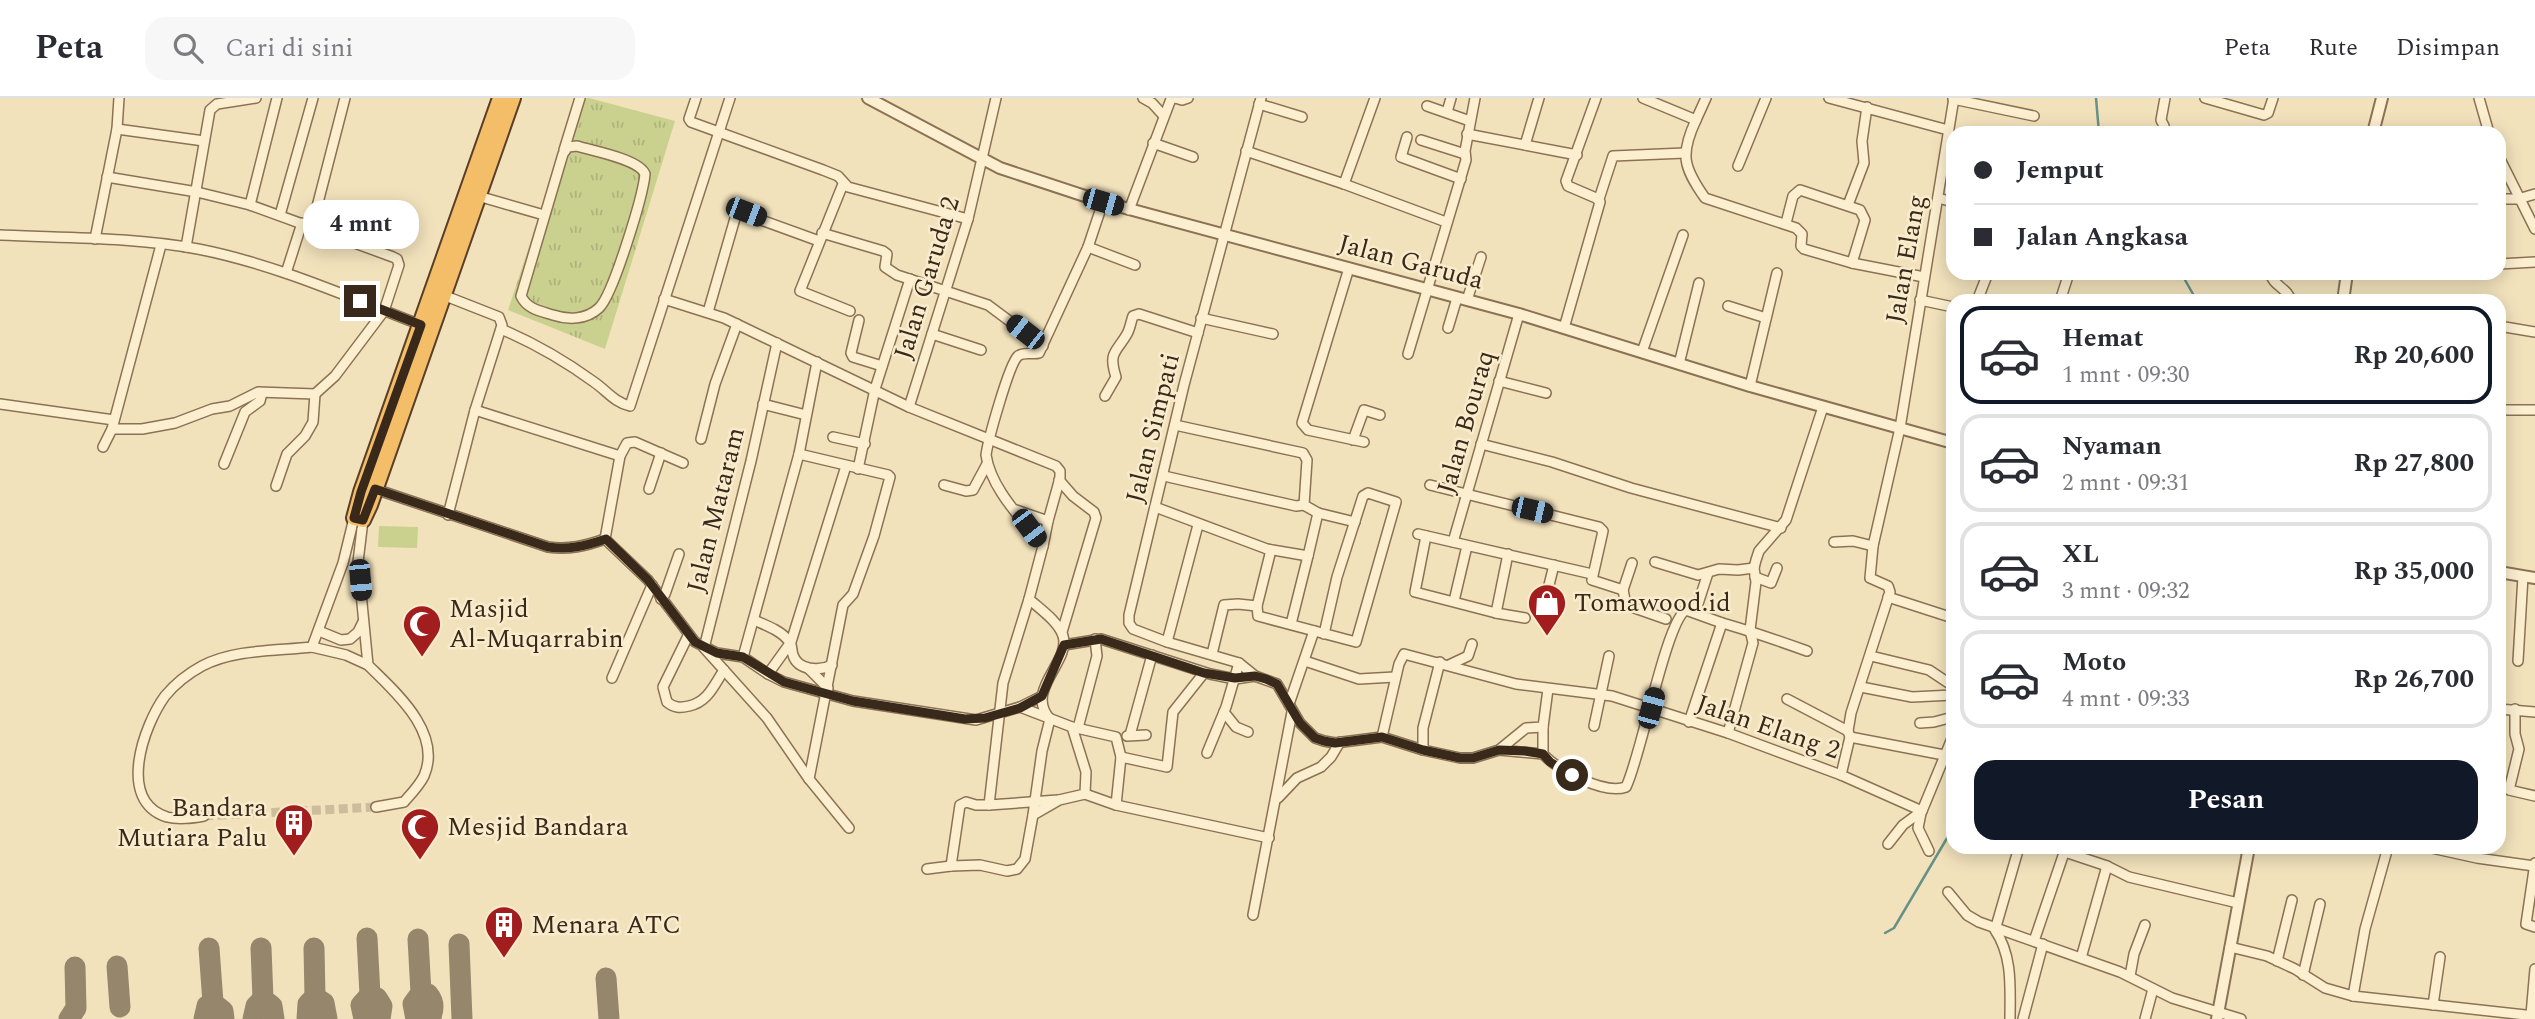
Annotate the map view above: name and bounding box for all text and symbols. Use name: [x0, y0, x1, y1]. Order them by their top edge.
search box: [145, 17, 635, 80]
text: Peta: [35, 23, 103, 73]
text: Cari di sini: [225, 28, 353, 68]
icon: search: [169, 29, 207, 67]
text: Peta: [2224, 30, 2270, 66]
text: Rute: [2308, 30, 2358, 66]
text: Disimpan: [2396, 30, 2500, 66]
text: Jemput: [2016, 150, 2104, 190]
car: [1080, 186, 1127, 218]
street label: Jalan Elang: [1875, 191, 1937, 327]
street label: Jalan Garuda 2: [883, 192, 971, 364]
car: [723, 195, 770, 229]
callout: 4 mnt: [302, 200, 418, 248]
text: 4 mnt: [330, 207, 392, 242]
text: Jalan Angkasa: [2016, 217, 2188, 257]
street label: Jalan Garuda: [1334, 223, 1488, 301]
route end: [344, 285, 376, 317]
car: [1002, 311, 1049, 353]
text: Hemat: [2062, 318, 2143, 358]
icon: car: [1978, 324, 2041, 387]
text: Rp 20,600: [2353, 335, 2474, 375]
street label: Jalan Bouraq: [1426, 345, 1506, 499]
street label: Jalan Simpati: [1115, 349, 1191, 507]
text: 1 mnt · 09:30: [2062, 358, 2190, 393]
street label: Jalan Mataram: [676, 423, 756, 597]
text: Nyaman: [2062, 426, 2162, 466]
icon: car: [1978, 432, 2041, 495]
text: Rp 27,800: [2353, 443, 2474, 483]
text: 2 mnt · 09:31: [2062, 466, 2190, 501]
car: [1510, 495, 1555, 525]
car: [1008, 505, 1051, 551]
text: XL: [2062, 534, 2099, 574]
icon: car: [1978, 540, 2041, 603]
text: Rp 35,000: [2353, 551, 2474, 591]
car: [348, 558, 373, 602]
text: 3 mnt · 09:32: [2062, 574, 2190, 609]
shop icon: Tomawood.id: [1526, 582, 1568, 637]
place label: Tomawood.id: [1574, 583, 1731, 623]
place label: Masjid Al-Muqarrabin: [449, 589, 624, 659]
mosque icon: Masjid Al-Muqarrabin: [401, 603, 443, 658]
text: Moto: [2062, 642, 2126, 682]
icon: car: [1978, 648, 2041, 711]
text: Rp 26,700: [2353, 659, 2474, 699]
text: 4 mnt · 09:33: [2062, 682, 2190, 717]
street label: Jalan Elang 2: [1691, 684, 1845, 770]
car: [1636, 685, 1667, 731]
route start: [1556, 759, 1588, 791]
button: Pesan: [1974, 760, 2478, 840]
place label: Bandara Mutiara Palu: [117, 788, 267, 858]
building icon: Bandara Mutiara Palu: [273, 802, 315, 857]
mosque icon: Mesjid Bandara: [399, 806, 441, 861]
place label: Mesjid Bandara: [447, 807, 629, 847]
building icon: Menara ATC: [483, 904, 525, 959]
place label: Menara ATC: [531, 905, 681, 945]

